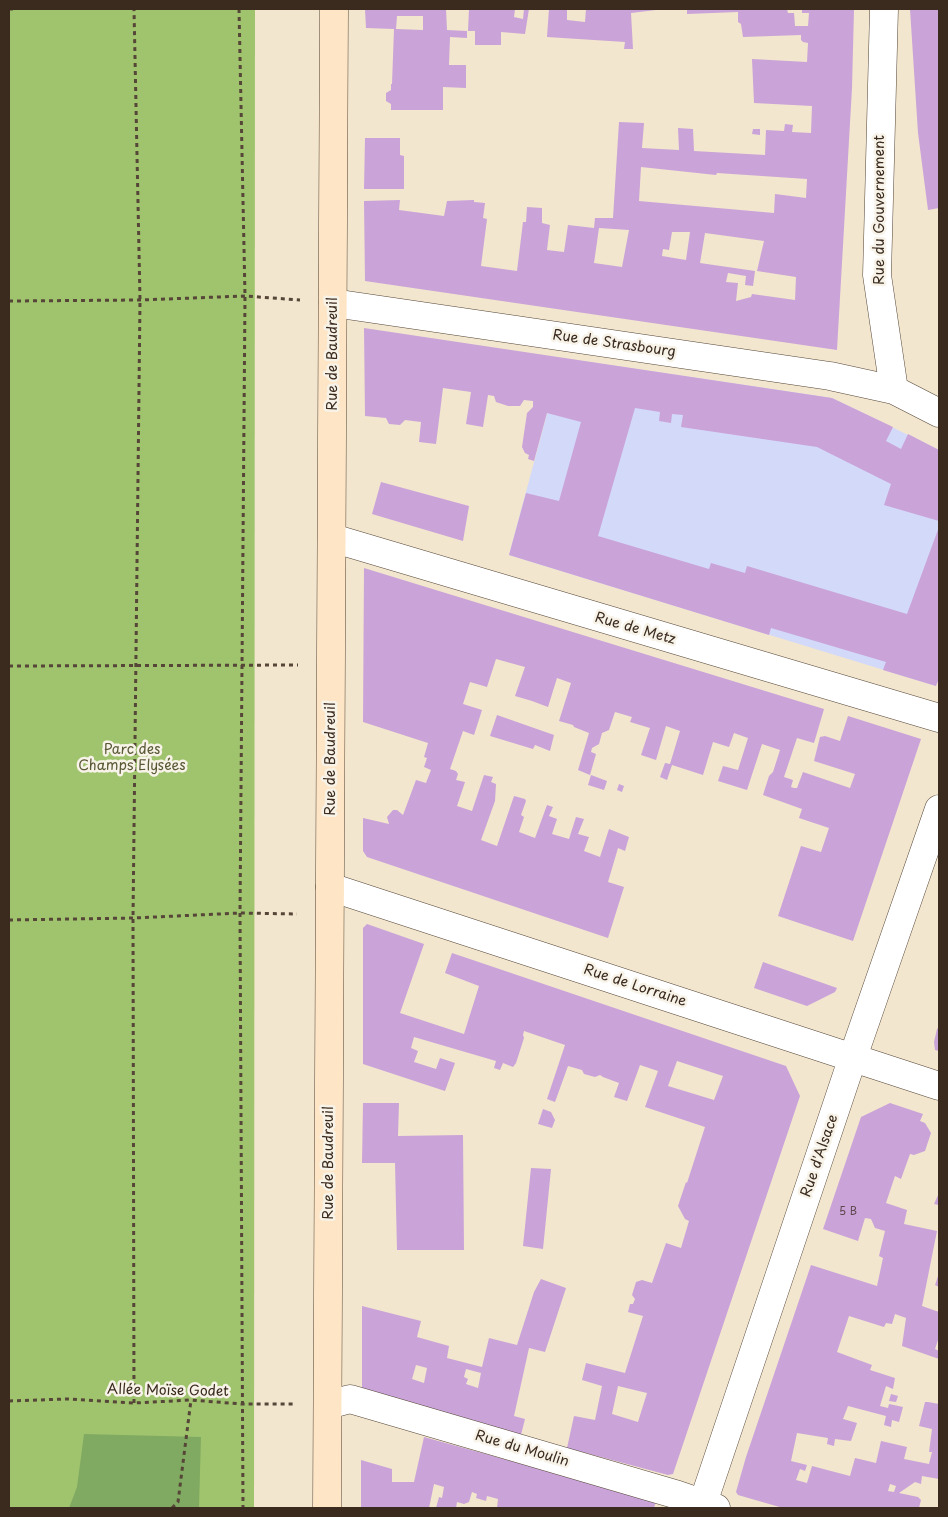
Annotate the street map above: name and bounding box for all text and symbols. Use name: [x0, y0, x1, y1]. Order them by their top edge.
street label: Rue du Gouvernement: [872, 135, 888, 285]
street label: Rue de Baudreuil: [325, 297, 341, 411]
street label: Rue de Strasbourg: [551, 327, 677, 361]
street label: Rue de Metz: [593, 609, 677, 649]
street label: Rue de Baudreuil: [323, 702, 339, 816]
park label: Parc des Champs Elysées: [78, 742, 186, 774]
street label: Rue de Lorraine: [581, 961, 689, 1011]
street label: Rue de Baudreuil: [321, 1106, 337, 1220]
street label: Rue d'Alsace: [798, 1112, 842, 1200]
house number: 5 B: [839, 1205, 857, 1219]
street label: Allée Moïse Godet: [107, 1382, 229, 1400]
street label: Rue du Moulin: [473, 1428, 571, 1470]

